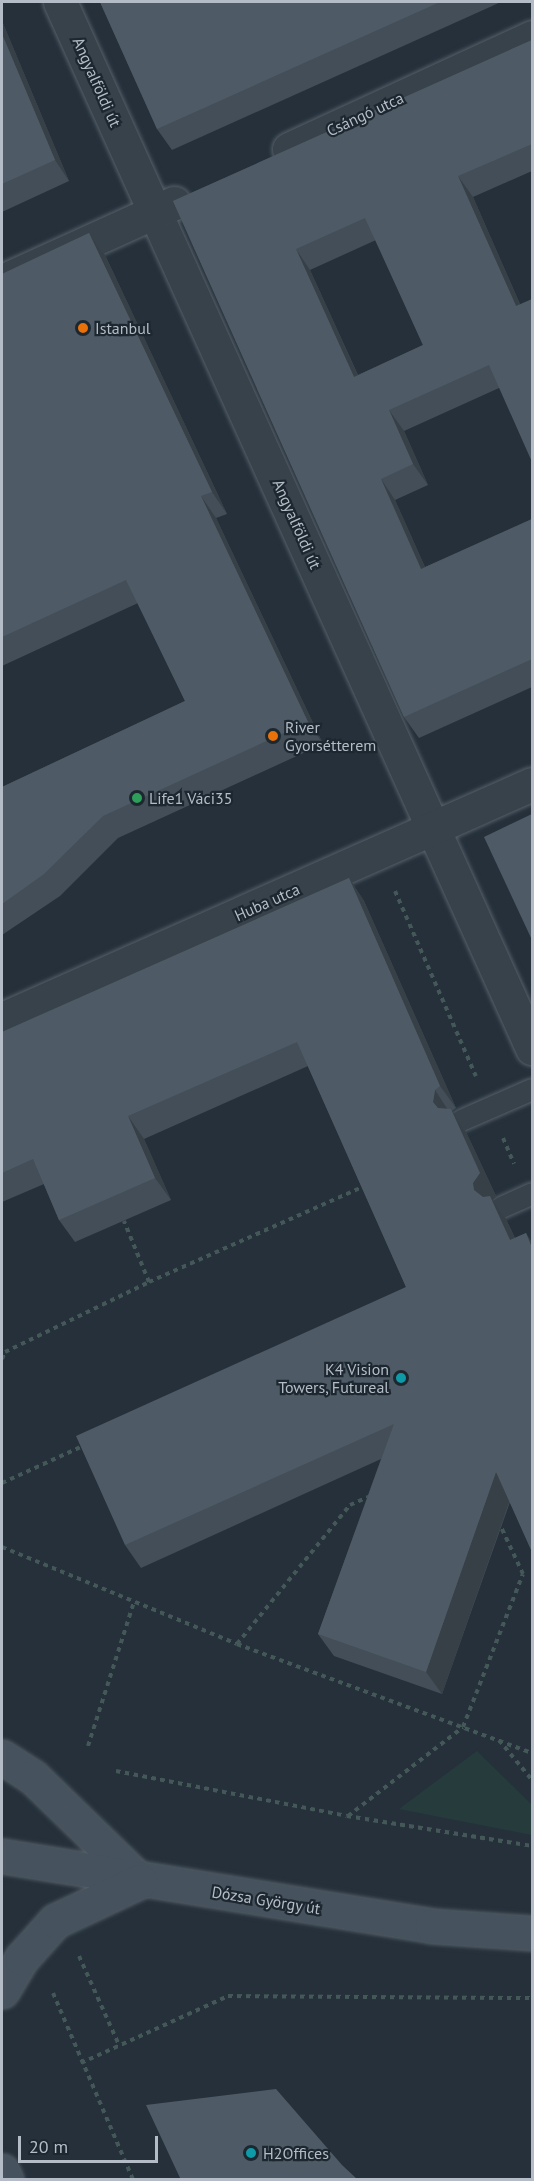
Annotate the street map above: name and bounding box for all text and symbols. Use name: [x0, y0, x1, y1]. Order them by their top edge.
street label: Angyalföldi út: [69, 34, 125, 130]
street label: Csángó utca: [323, 88, 407, 140]
place label: Istanbul: [95, 318, 150, 338]
marker: Istanbul: [76, 321, 90, 335]
street label: Angyalföldi út: [269, 476, 325, 572]
place label: River Gyorsétterem: [285, 717, 376, 755]
marker: River Gyorsétterem: [266, 729, 280, 743]
place label: Life1 Váci35: [149, 788, 233, 808]
marker: Life1 Váci35: [130, 791, 144, 805]
street label: Huba utca: [231, 879, 303, 925]
place label: K4 Vision Towers, Futureal: [277, 1359, 389, 1397]
marker: K4 Vision Towers, Futureal: [394, 1371, 408, 1385]
street label: Dózsa György út: [210, 1882, 322, 1918]
scale bar: [21, 2124, 160, 2162]
text: 20 m: [29, 2135, 68, 2158]
place label: H2Offices: [263, 2143, 329, 2163]
marker: H2Offices: [244, 2146, 258, 2160]

